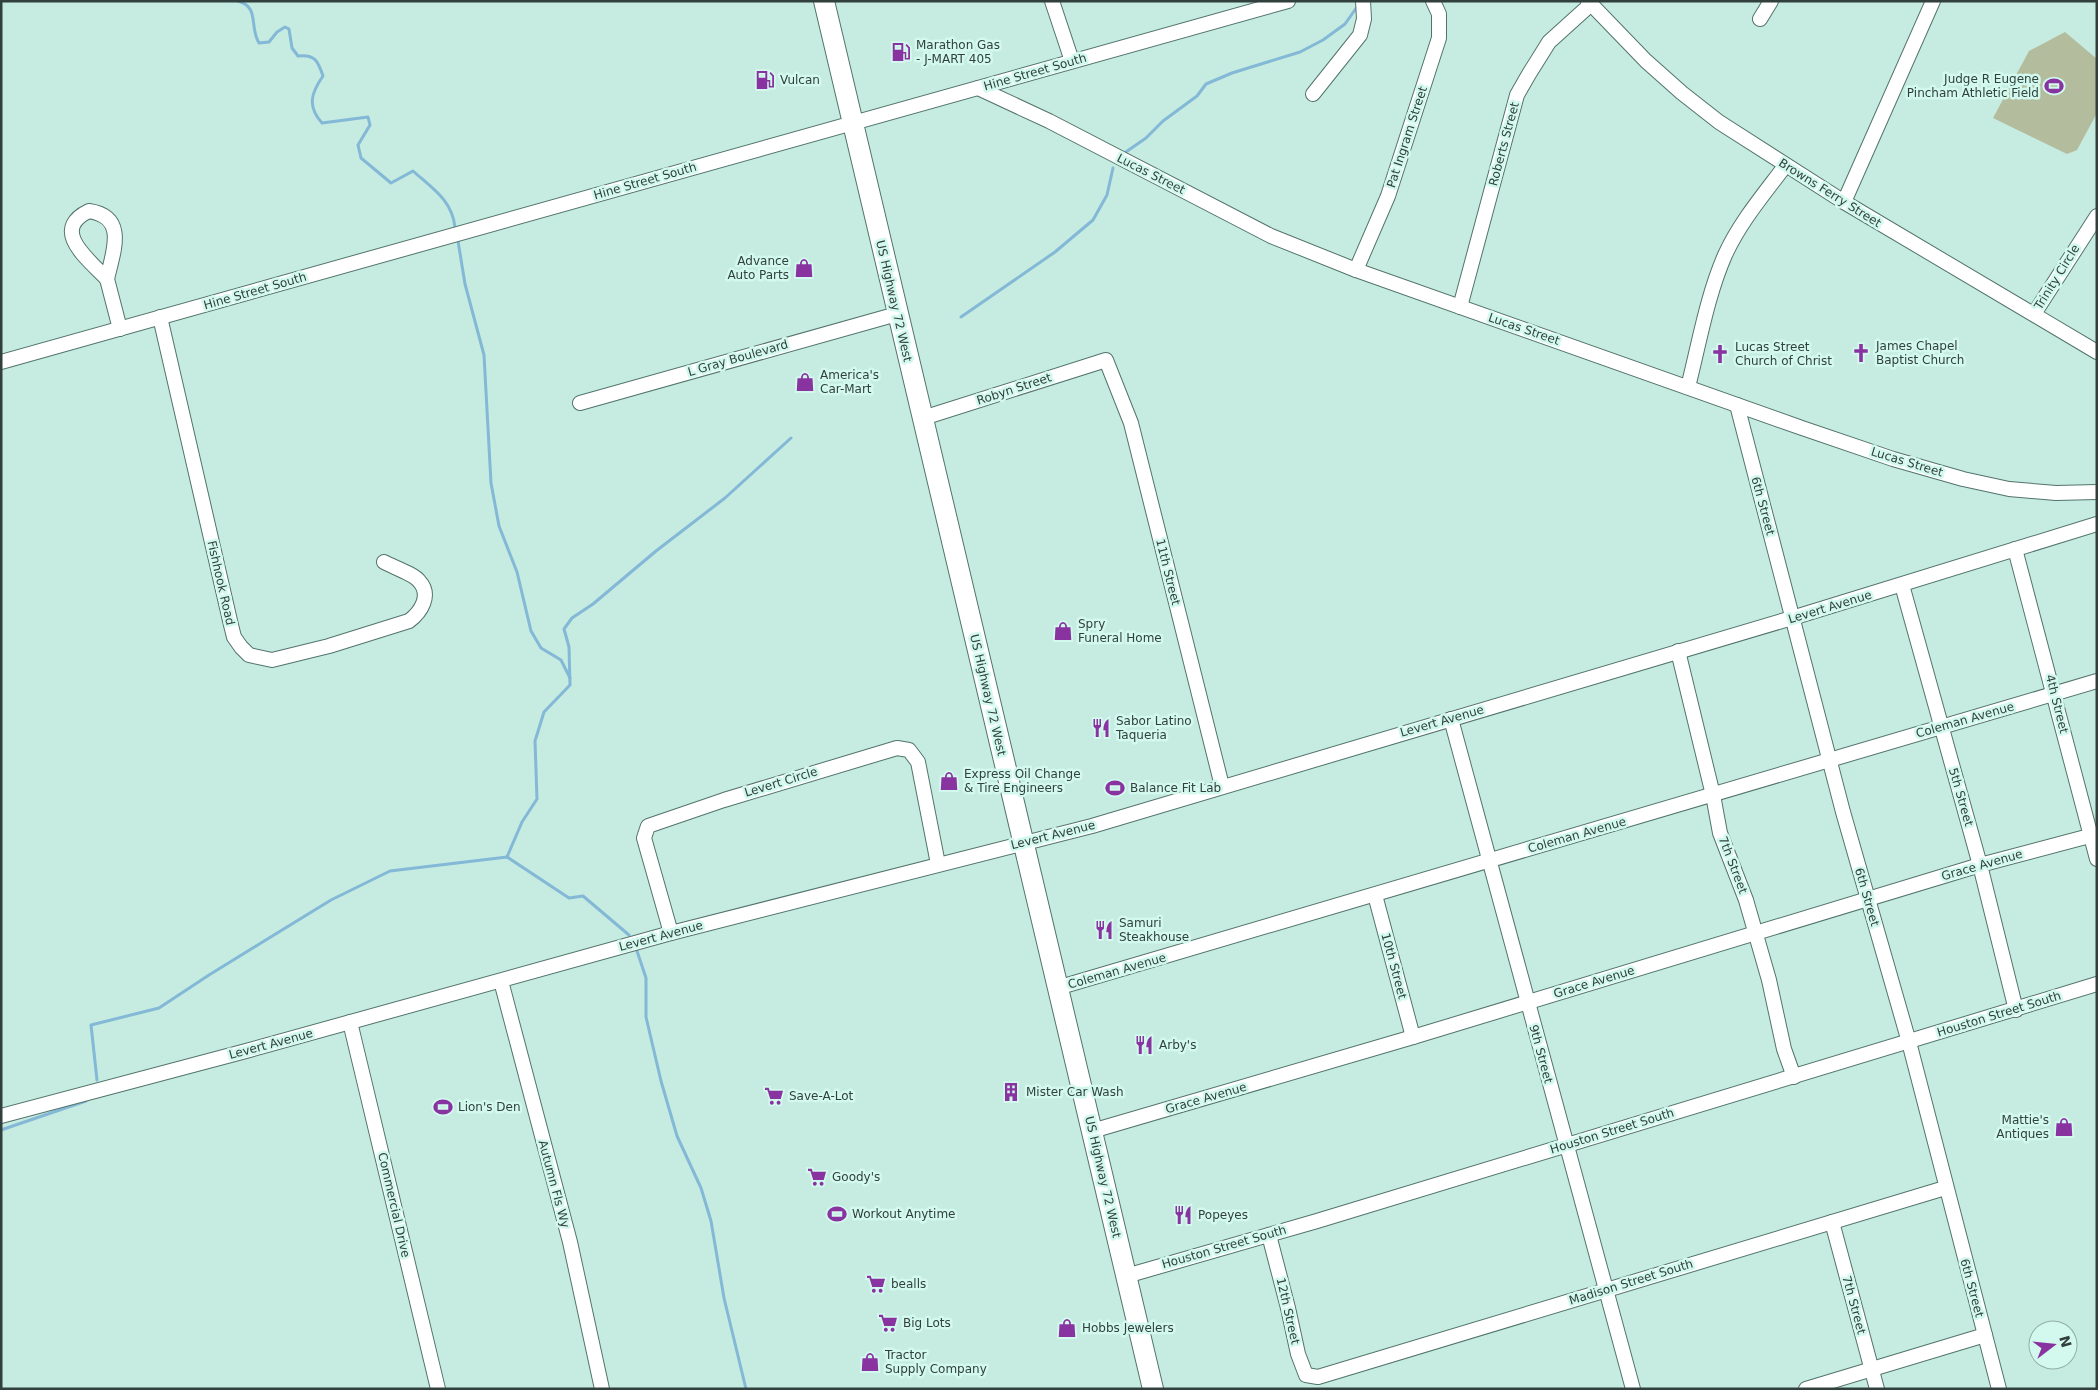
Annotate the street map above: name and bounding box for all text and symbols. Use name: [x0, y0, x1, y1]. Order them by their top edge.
place label: Marathon Gas - J-MART 405: [916, 38, 1000, 66]
fuel station icon: Marathon Gas - J-MART 405: [890, 41, 912, 63]
street label: Hine Street South: [982, 51, 1088, 93]
fuel station icon: Vulcan: [754, 69, 776, 91]
place label: Judge R Eugene Pincham Athletic Field: [1907, 72, 2039, 100]
place label: Vulcan: [780, 73, 820, 87]
sports icon: Judge R Eugene Pincham Athletic Field: [2043, 75, 2065, 97]
street label: Pat Ingram Street: [1384, 84, 1430, 189]
street label: Roberts Street: [1486, 100, 1522, 187]
street label: Lucas Street: [1115, 151, 1188, 197]
street label: Browns Ferry Street: [1776, 156, 1884, 230]
street label: Hine Street South: [592, 160, 698, 202]
street label: US Highway 72 West: [873, 239, 915, 363]
street label: Trinity Circle: [2031, 242, 2083, 313]
place label: Advance Auto Parts: [727, 254, 789, 282]
shop icon: Advance Auto Parts: [793, 257, 815, 279]
street label: Hine Street South: [202, 270, 308, 312]
street label: Lucas Street: [1486, 310, 1562, 348]
street label: L Gray Boulevard: [686, 337, 790, 379]
place label: James Chapel Baptist Church: [1875, 339, 1964, 367]
place label: Lucas Street Church of Christ: [1735, 340, 1832, 368]
church icon: James Chapel Baptist Church: [1850, 342, 1872, 364]
church icon: Lucas Street Church of Christ: [1709, 343, 1731, 365]
place label: America's Car-Mart: [820, 368, 879, 396]
street label: Robyn Street: [975, 370, 1053, 408]
shop icon: America's Car-Mart: [794, 371, 816, 393]
street label: Lucas Street: [1869, 444, 1945, 480]
street label: 6th Street: [1748, 475, 1778, 537]
street label: 11th Street: [1153, 537, 1183, 607]
street label: Fishhook Road: [204, 539, 238, 627]
street label: Levert Avenue: [1787, 588, 1873, 626]
place label: Spry Funeral Home: [1078, 617, 1162, 645]
shop icon: Spry Funeral Home: [1052, 620, 1074, 642]
street label: US Highway 72 West: [967, 633, 1009, 757]
street label: 4th Street: [2043, 673, 2071, 735]
street label: Coleman Avenue: [1914, 699, 2016, 741]
street label: Levert Avenue: [1399, 702, 1485, 740]
place label: Sabor Latino Taqueria: [1115, 714, 1192, 742]
restaurant icon: Sabor Latino Taqueria: [1090, 717, 1112, 739]
street label: Levert Circle: [743, 764, 819, 800]
street label: 5th Street: [1946, 766, 1976, 828]
place label: Express Oil Change & Tire Engineers: [964, 767, 1081, 795]
shop icon: Express Oil Change & Tire Engineers: [938, 770, 960, 792]
sports icon: Balance Fit Lab: [1104, 777, 1126, 799]
place label: Balance Fit Lab: [1130, 781, 1221, 795]
street label: Coleman Avenue: [1526, 814, 1628, 856]
street label: Levert Avenue: [1009, 818, 1097, 852]
street label: 7th Street: [1716, 834, 1750, 896]
street label: Grace Avenue: [1940, 847, 2024, 883]
street label: 6th Street: [1852, 866, 1882, 928]
place label: Samuri Steakhouse: [1119, 916, 1189, 944]
street label: Levert Avenue: [617, 918, 705, 954]
restaurant icon: Samuri Steakhouse: [1093, 919, 1115, 941]
street label: 10th Street: [1378, 931, 1410, 1001]
street label: Coleman Avenue: [1066, 950, 1168, 992]
street label: Grace Avenue: [1552, 963, 1636, 1001]
street label: Houston Street South: [1935, 988, 2063, 1040]
street label: 9th Street: [1526, 1023, 1556, 1085]
street label: Levert Avenue: [227, 1026, 315, 1062]
restaurant icon: Arby's: [1133, 1034, 1155, 1056]
place label: Arby's: [1159, 1038, 1196, 1052]
street label: Grace Avenue: [1164, 1080, 1248, 1116]
building icon: Mister Car Wash: [1000, 1081, 1022, 1103]
supermarket icon: Save-A-Lot: [763, 1085, 785, 1107]
place label: Mister Car Wash: [1026, 1085, 1124, 1099]
place label: Save-A-Lot: [789, 1089, 854, 1103]
sports icon: Lion's Den: [432, 1096, 454, 1118]
place label: Lion's Den: [458, 1100, 521, 1114]
street label: Houston Street South: [1548, 1105, 1676, 1157]
place label: Mattie's Antiques: [1996, 1113, 2049, 1141]
street label: US Highway 72 West: [1082, 1115, 1124, 1239]
shop icon: Mattie's Antiques: [2053, 1116, 2075, 1138]
street label: Autumn Fls Wy: [536, 1139, 572, 1229]
street label: Commercial Drive: [375, 1151, 413, 1259]
supermarket icon: Goody's: [806, 1166, 828, 1188]
place label: Goody's: [832, 1170, 880, 1184]
sports icon: Workout Anytime: [826, 1203, 848, 1225]
restaurant icon: Popeyes: [1172, 1204, 1194, 1226]
place label: Workout Anytime: [852, 1207, 955, 1221]
place label: Popeyes: [1198, 1208, 1248, 1222]
street label: Houston Street South: [1160, 1223, 1288, 1271]
street label: Madison Street South: [1567, 1256, 1695, 1308]
street label: 6th Street: [1957, 1257, 1987, 1319]
supermarket icon: bealls: [865, 1273, 887, 1295]
street label: 7th Street: [1839, 1274, 1869, 1336]
street label: 12th Street: [1274, 1276, 1303, 1346]
place label: bealls: [891, 1277, 926, 1291]
supermarket icon: Big Lots: [877, 1312, 899, 1334]
place label: Big Lots: [903, 1316, 951, 1330]
shop icon: Hobbs Jewelers: [1056, 1317, 1078, 1339]
north arrow: [2028, 1320, 2078, 1370]
place label: Hobbs Jewelers: [1082, 1321, 1174, 1335]
text: N: [2056, 1334, 2075, 1349]
place label: Tractor Supply Company: [884, 1348, 987, 1376]
shop icon: Tractor Supply Company: [859, 1351, 881, 1373]

